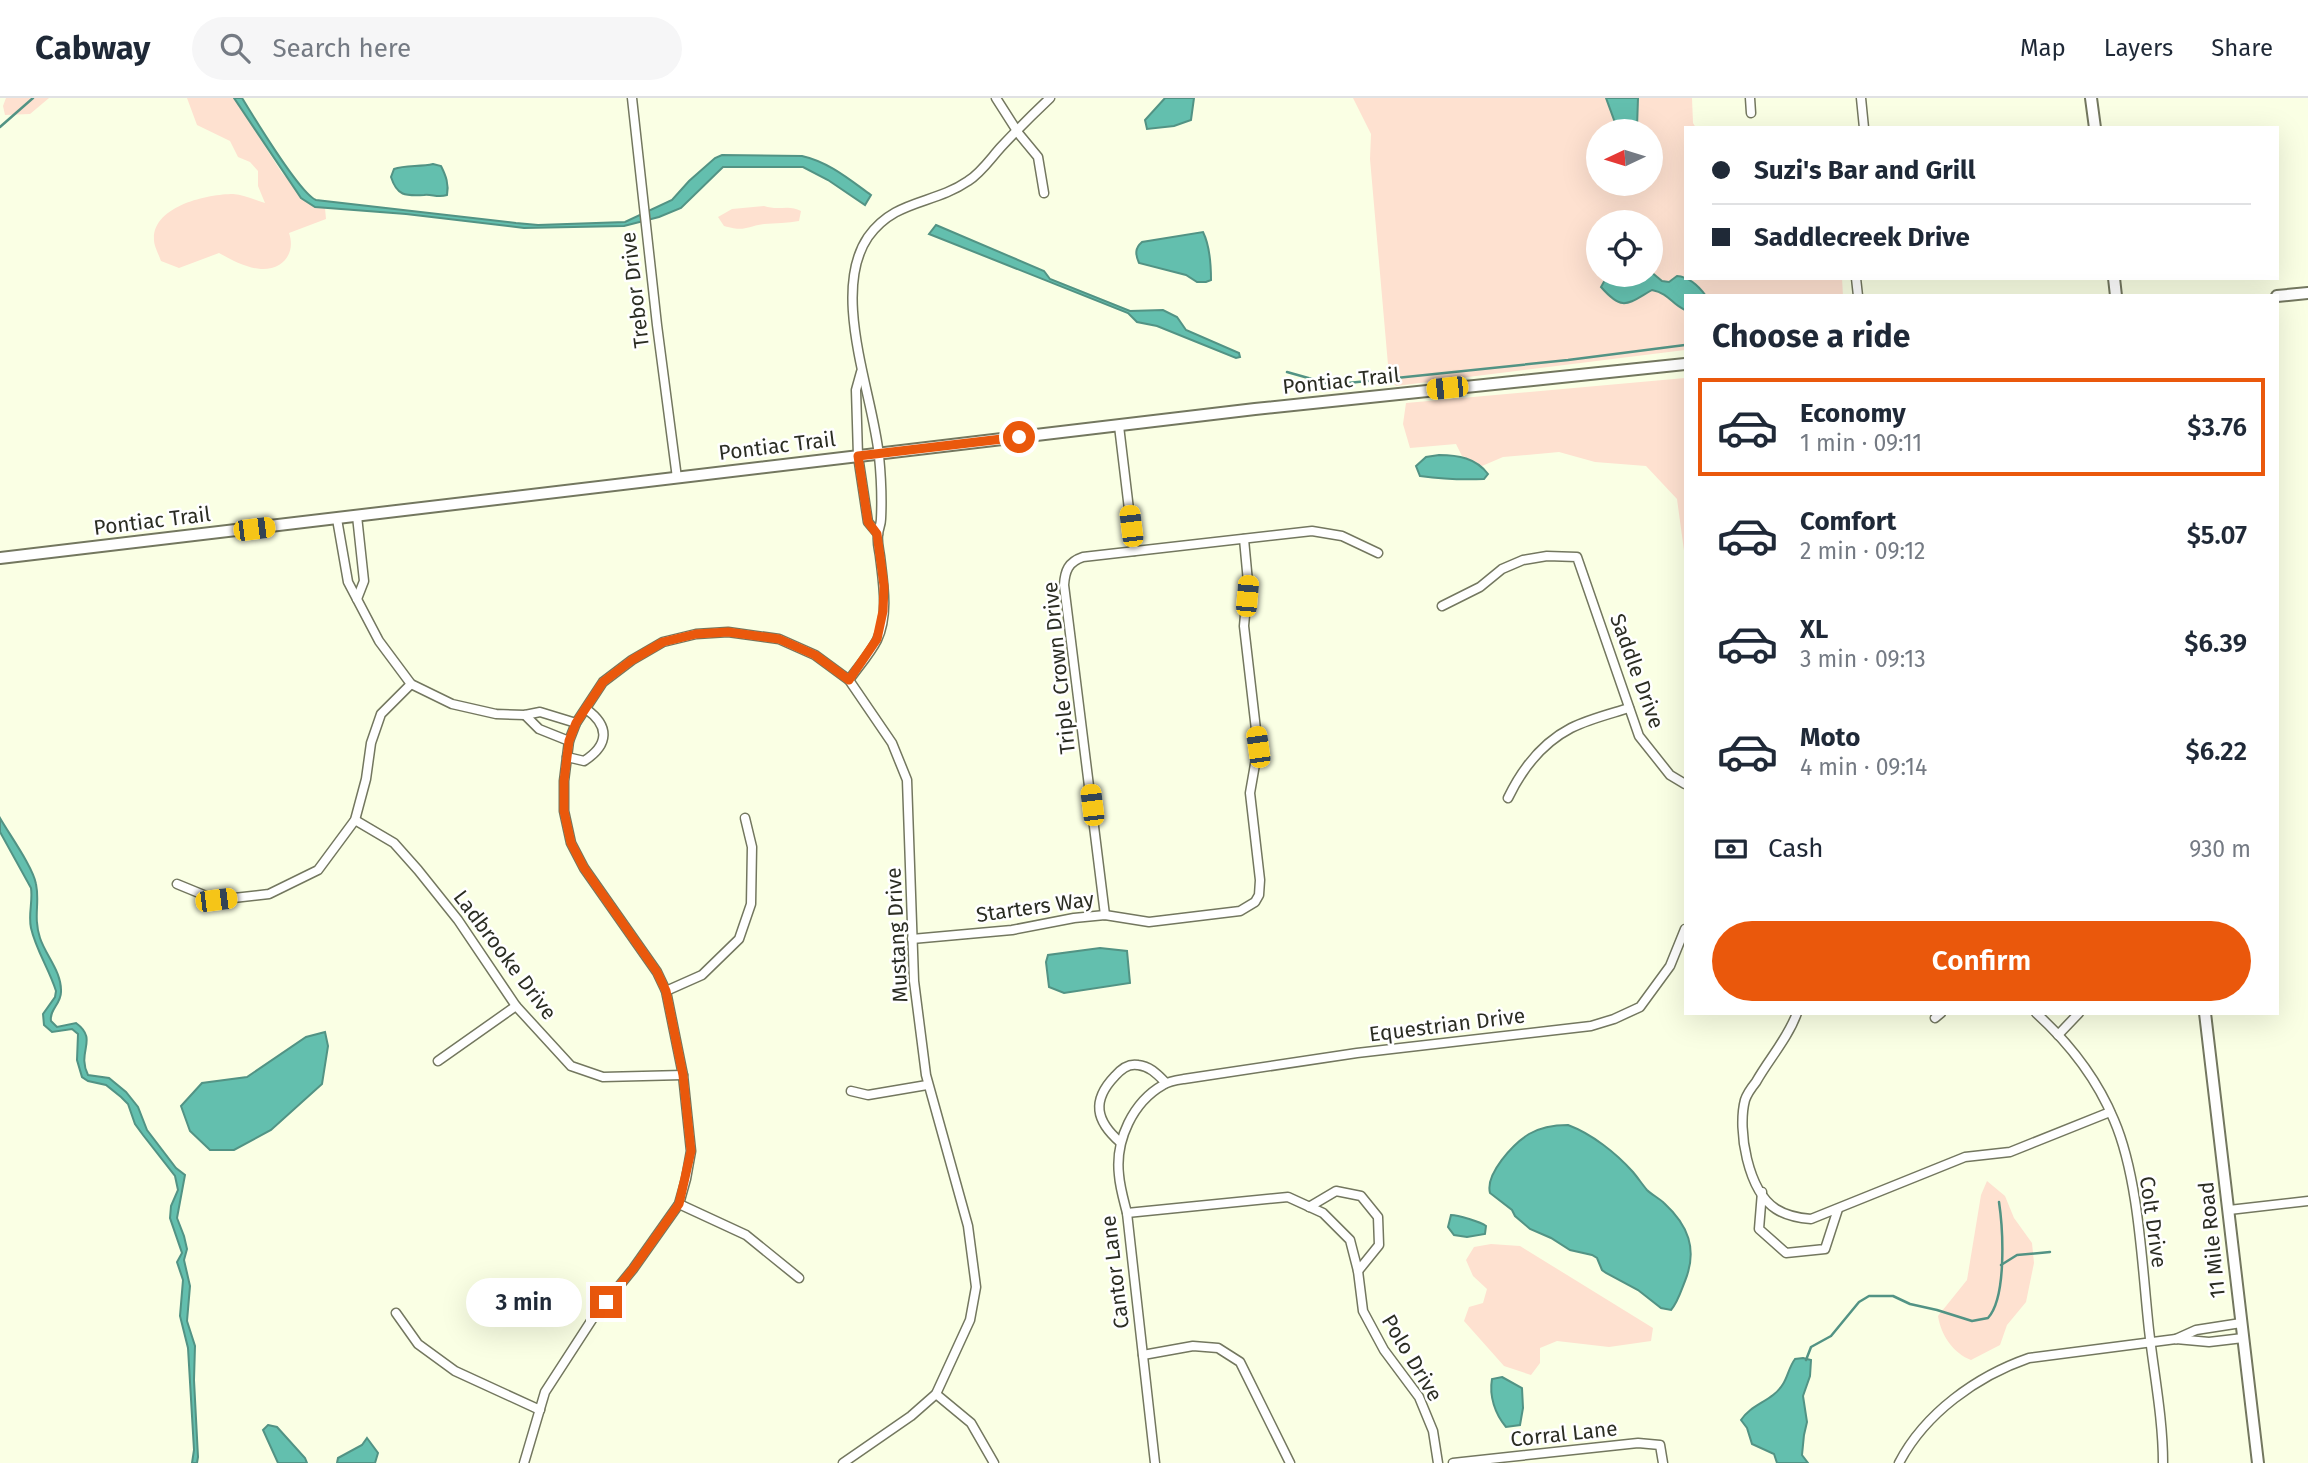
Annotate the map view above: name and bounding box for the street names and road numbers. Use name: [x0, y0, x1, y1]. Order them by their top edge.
street label: Trebor Drive: [615, 230, 655, 350]
street label: Pontiac Trail: [1281, 362, 1401, 400]
street label: Pontiac Trail: [717, 426, 837, 466]
street label: Pontiac Trail: [92, 501, 212, 541]
street label: Triple Crown Drive: [1037, 581, 1081, 755]
street label: Saddle Drive: [1604, 610, 1670, 732]
street label: Mustang Drive: [880, 867, 914, 1003]
street label: Ladbrooke Drive: [448, 885, 562, 1025]
street label: Starters Way: [975, 886, 1096, 928]
street label: Equestrian Drive: [1368, 1003, 1526, 1047]
street label: Colt Drive: [2134, 1175, 2172, 1269]
street label: 11 Mile Road: [2193, 1180, 2231, 1300]
street label: Cantor Lane: [1095, 1214, 1135, 1330]
street label: Polo Drive: [1376, 1310, 1448, 1406]
street label: Corral Lane: [1509, 1415, 1619, 1453]

